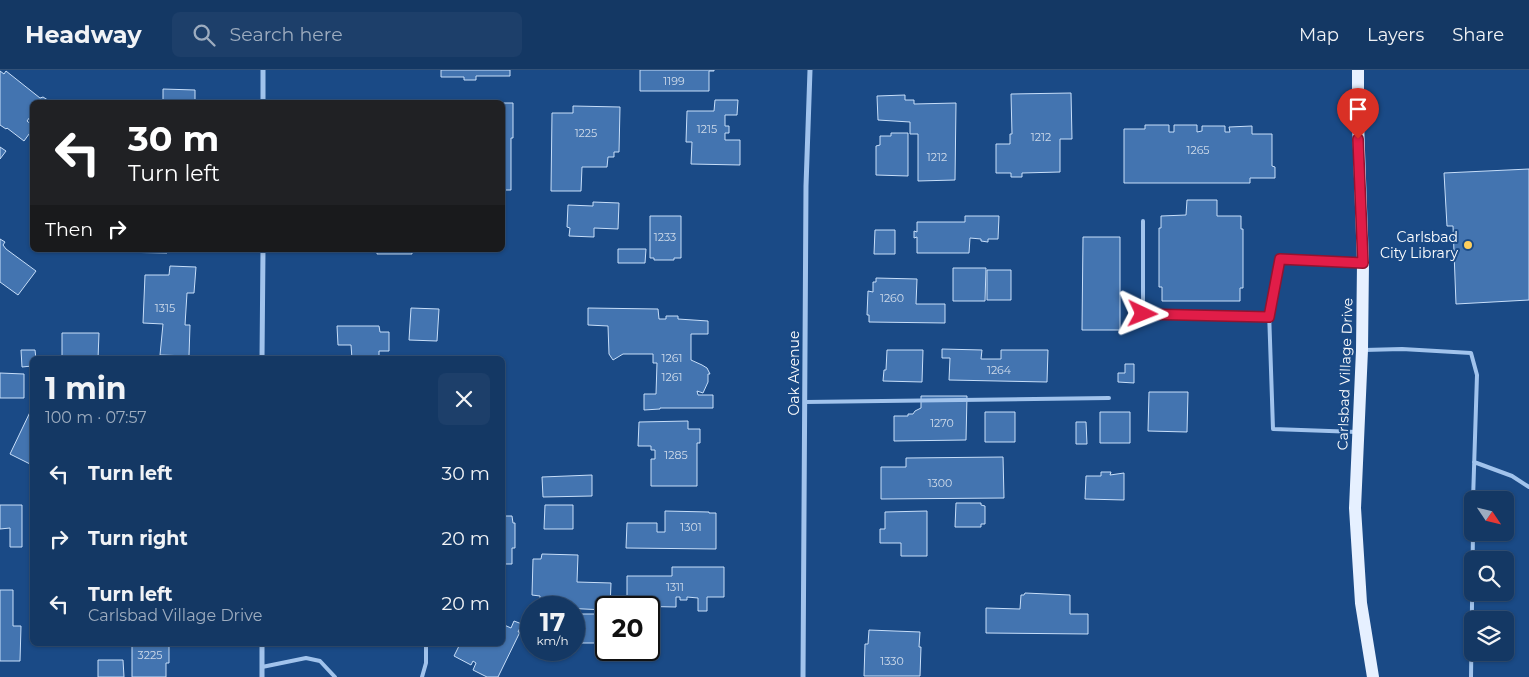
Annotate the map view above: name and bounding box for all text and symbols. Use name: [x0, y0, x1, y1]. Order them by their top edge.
search box: [172, 12, 522, 57]
text: Headway: [25, 20, 142, 49]
icon: search: [190, 21, 218, 49]
text: Search here: [230, 23, 343, 46]
text: Map: [1299, 24, 1339, 46]
text: Layers: [1367, 24, 1424, 46]
text: Share: [1452, 24, 1504, 46]
house number: 1199: [663, 74, 685, 88]
pin: [1337, 88, 1379, 139]
icon: arrive: [1344, 95, 1372, 123]
text: 30 m: [128, 117, 219, 160]
icon: left: [45, 120, 110, 185]
house number: 1215: [697, 122, 717, 136]
house number: 1225: [575, 126, 597, 140]
house number: 1212: [1031, 130, 1051, 144]
house number: 1265: [1186, 143, 1210, 157]
house number: 1212: [927, 150, 947, 164]
text: Turn left: [128, 160, 220, 187]
icon: right: [103, 215, 131, 243]
text: Then: [45, 218, 93, 241]
place label: Carlsbad City Library: [1380, 228, 1458, 262]
house number: 1233: [654, 230, 676, 244]
marker: Carlsbad City Library: [1462, 239, 1474, 251]
position arrow: [1116, 287, 1168, 339]
house number: 1260: [880, 291, 904, 305]
street label: Carlsbad Village Drive: [1333, 297, 1357, 451]
house number: 1315: [155, 301, 175, 315]
street label: Oak Avenue: [785, 331, 803, 415]
house number: 1261: [662, 351, 682, 365]
house number: 1264: [987, 363, 1012, 377]
text: 1 min: [45, 370, 126, 407]
house number: 1261: [662, 370, 682, 384]
button: close: [438, 373, 490, 425]
text: 100 m · 07:57: [45, 408, 147, 427]
house number: 1270: [930, 416, 954, 430]
house number: 1285: [664, 448, 688, 462]
icon: left: [45, 460, 73, 488]
text: Turn left: [88, 462, 173, 485]
text: 30 m: [442, 462, 490, 485]
house number: 1300: [928, 476, 952, 490]
north arrow: [1464, 491, 1514, 541]
map controls: [1464, 491, 1514, 661]
house number: 1301: [680, 520, 702, 534]
icon: right: [45, 525, 73, 553]
text: Turn right: [88, 527, 188, 550]
text: 20 m: [442, 527, 490, 550]
button: search: [1464, 551, 1514, 601]
house number: 1311: [666, 580, 684, 594]
text: Turn left: [88, 583, 173, 606]
icon: left: [45, 590, 73, 618]
text: 20 m: [442, 592, 490, 615]
speed limit sign: 20: [595, 596, 660, 661]
text: Carlsbad Village Drive: [88, 606, 262, 625]
text: 17: [540, 607, 565, 637]
button: layers: [1464, 611, 1514, 661]
text: km/h: [536, 633, 569, 648]
house number: 3225: [138, 648, 162, 662]
house number: 1330: [880, 654, 904, 668]

